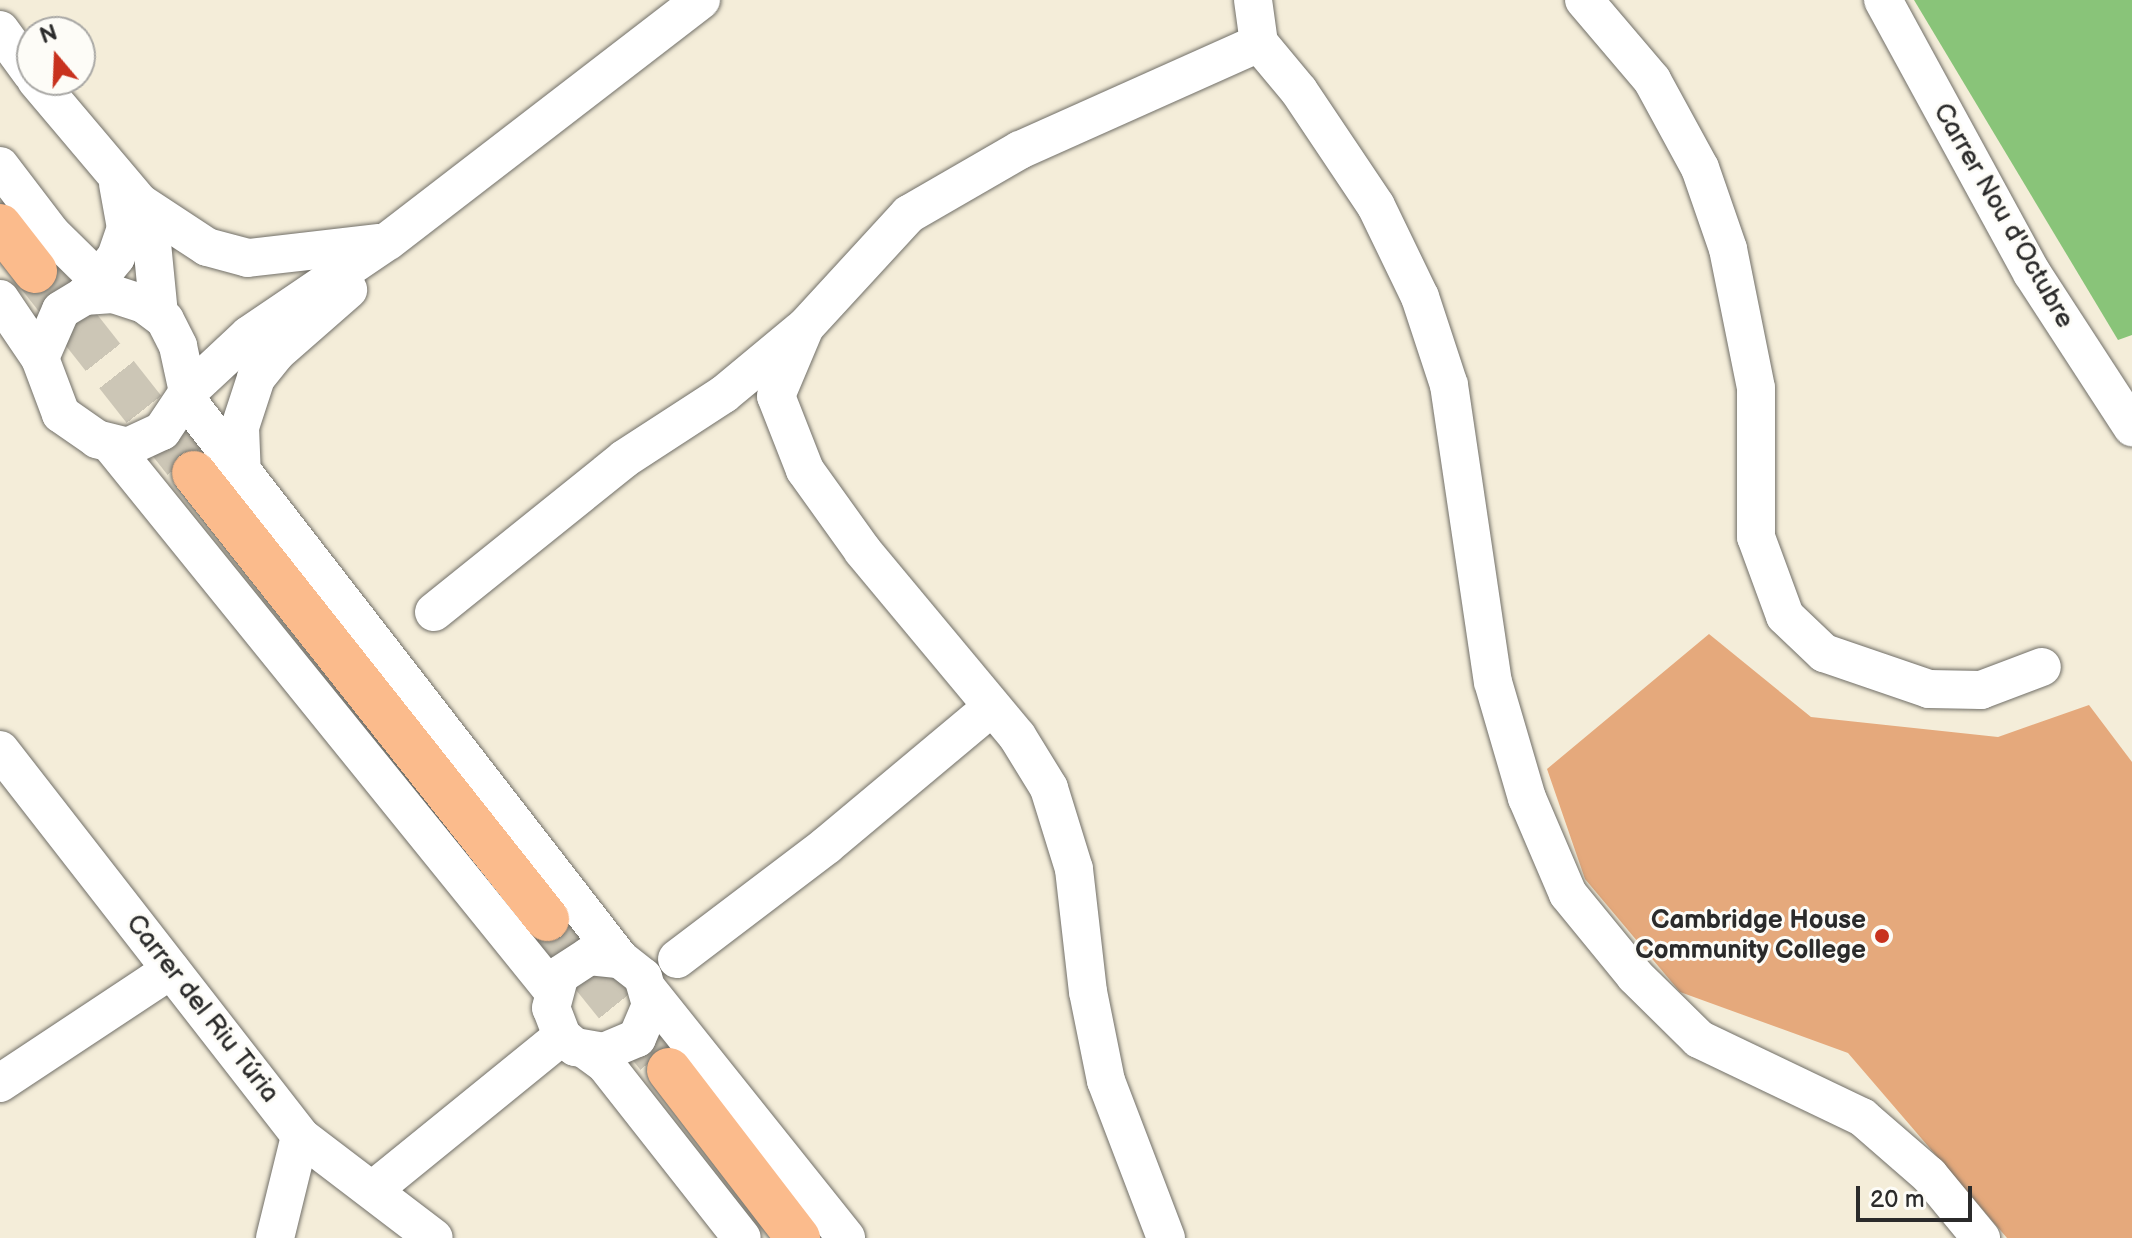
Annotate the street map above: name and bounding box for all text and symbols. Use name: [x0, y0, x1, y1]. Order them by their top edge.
north arrow: [16, 16, 96, 96]
text: N: [36, 19, 61, 50]
street label: Carrer Nou d'Octubre: [1926, 98, 2080, 334]
place label: Cambridge House Community College: [1634, 905, 1866, 966]
street label: Carrer del Riu Túria: [119, 909, 285, 1109]
marker: Cambridge House Community College: [1873, 927, 1891, 945]
scale bar: [1860, 1170, 1976, 1220]
text: 20 m: [1870, 1185, 1925, 1214]

